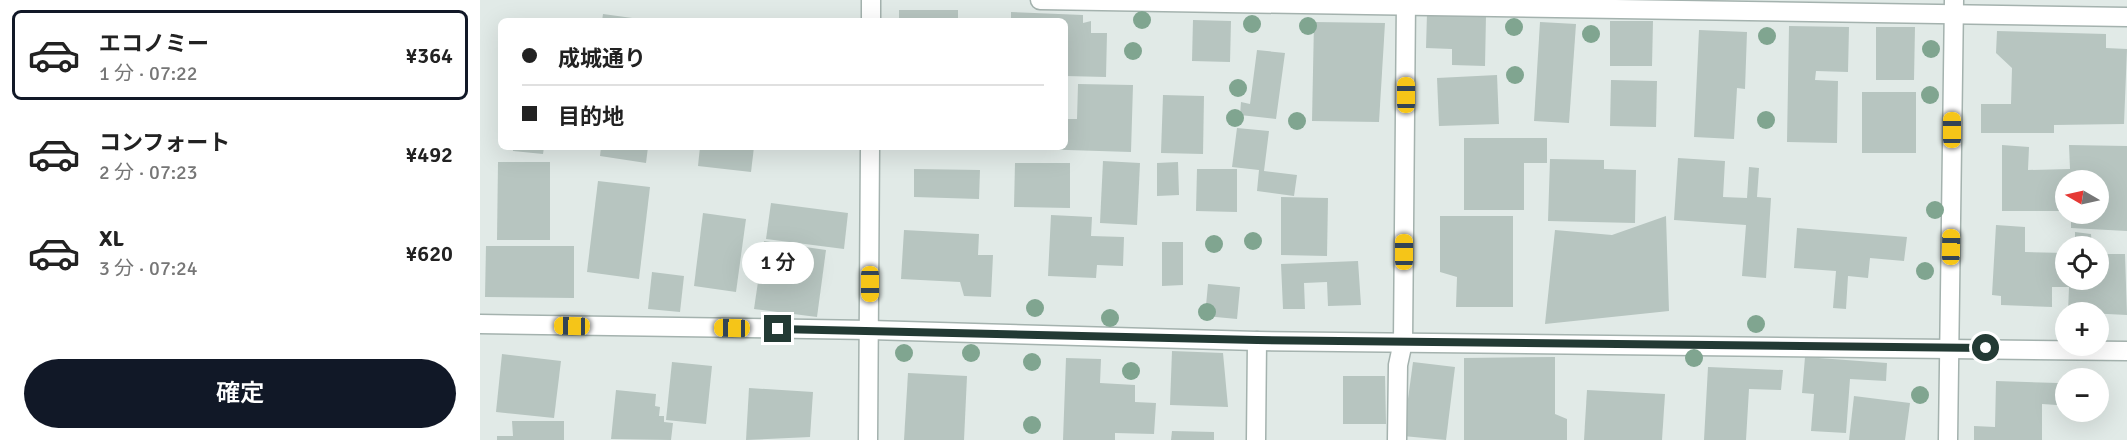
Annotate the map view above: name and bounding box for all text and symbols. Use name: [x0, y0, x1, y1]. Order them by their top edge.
icon: car: [27, 28, 81, 82]
text: エコノミー: [99, 30, 209, 57]
text: ¥364: [405, 42, 453, 69]
text: 成城通り: [558, 45, 646, 72]
text: 1 分 · 07:22: [99, 61, 198, 86]
car: [1397, 77, 1415, 113]
text: 目的地: [558, 103, 624, 130]
car: [1943, 112, 1961, 148]
icon: car: [27, 127, 81, 181]
text: コンフォート: [99, 129, 230, 156]
text: ¥492: [405, 141, 453, 168]
text: 2 分 · 07:23: [99, 160, 198, 185]
north arrow: [2055, 170, 2109, 224]
map controls: [2055, 170, 2109, 422]
text: XL: [99, 225, 124, 252]
icon: car: [27, 226, 81, 280]
car: [1942, 229, 1960, 265]
car: [1395, 234, 1413, 270]
button: locate: [2055, 236, 2109, 290]
text: ¥620: [405, 240, 453, 267]
callout: 1 分: [742, 242, 814, 284]
text: 1 分: [760, 250, 796, 275]
text: 3 分 · 07:24: [99, 256, 198, 281]
car: [861, 266, 879, 302]
button: +: [2055, 302, 2109, 356]
route end: [764, 315, 791, 342]
car: [554, 317, 590, 335]
car: [714, 319, 750, 337]
route start: [1972, 334, 1999, 361]
button: 確定: [24, 359, 456, 428]
button: −: [2055, 368, 2109, 422]

